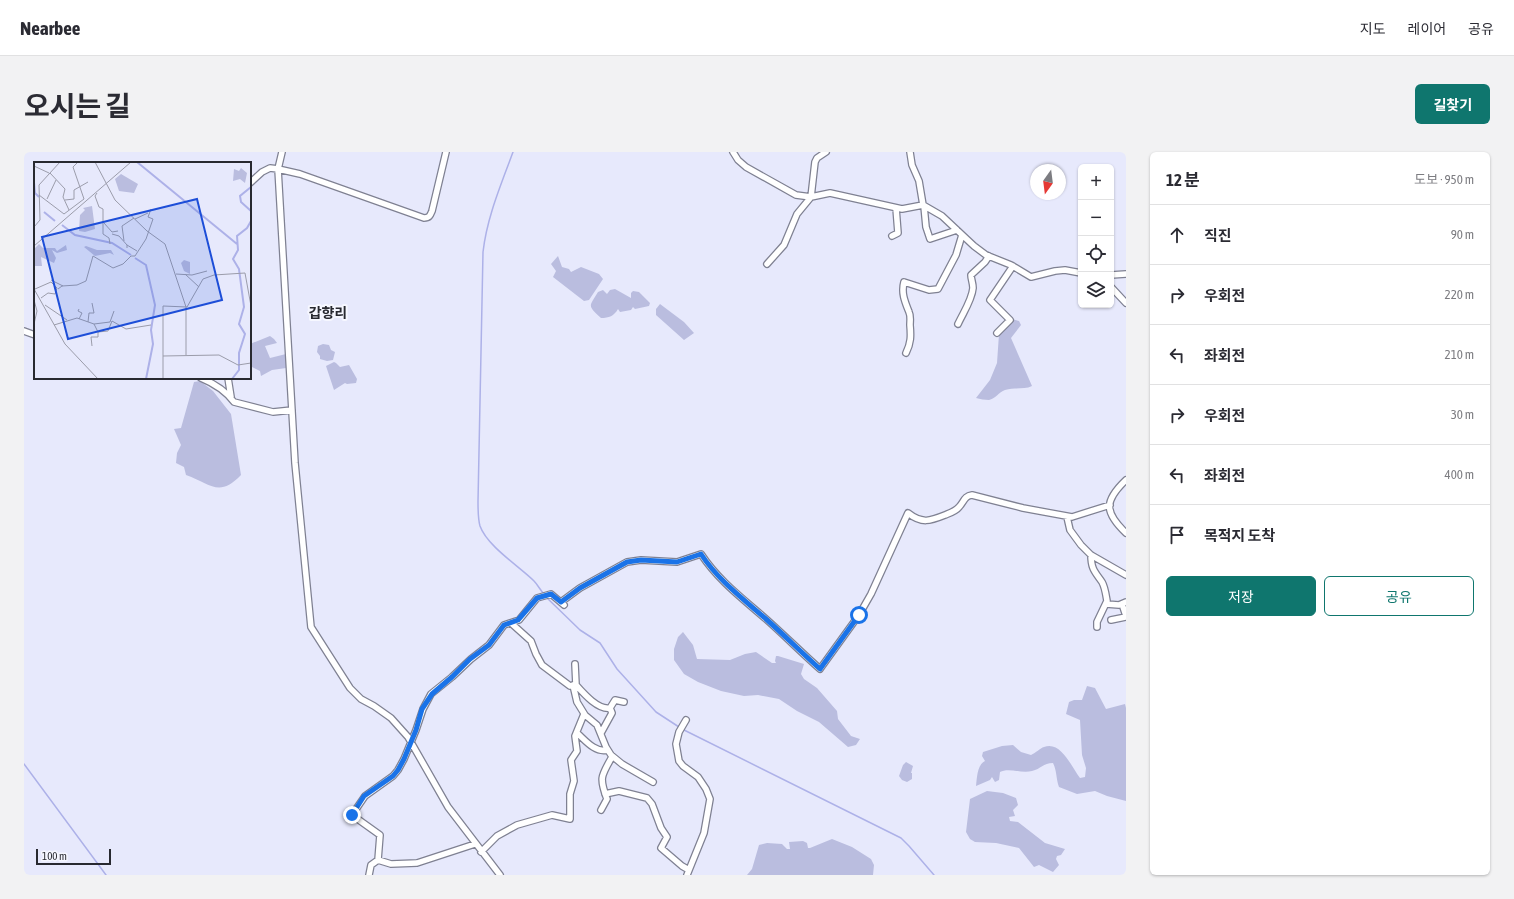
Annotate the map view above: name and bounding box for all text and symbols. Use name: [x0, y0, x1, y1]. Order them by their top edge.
text: Nearbee: [20, 17, 80, 39]
text: 지도: [1360, 21, 1386, 37]
text: 레이어: [1408, 21, 1446, 37]
text: 공유: [1468, 21, 1494, 37]
button: 길찾기: [1415, 84, 1490, 124]
text: 오시는 길: [24, 90, 131, 122]
inset map: [34, 162, 251, 379]
north arrow: [1030, 164, 1066, 200]
map controls: [1078, 164, 1114, 308]
button: +: [1078, 164, 1114, 200]
text: 12 분: [1166, 170, 1200, 190]
text: 도보 · 950 m: [1414, 172, 1474, 187]
button: −: [1078, 200, 1114, 236]
icon: ahead: [1166, 224, 1188, 246]
text: 직진: [1204, 227, 1232, 244]
text: 90 m: [1451, 227, 1474, 242]
button: locate: [1078, 236, 1114, 272]
button: layers: [1078, 272, 1114, 308]
icon: right: [1166, 284, 1188, 306]
text: 우회전: [1204, 287, 1245, 304]
text: 220 m: [1445, 287, 1474, 302]
district label: 갑향리: [309, 305, 347, 321]
icon: left: [1166, 344, 1188, 366]
text: 좌회전: [1204, 347, 1245, 364]
text: 210 m: [1445, 347, 1474, 362]
icon: right: [1166, 404, 1188, 426]
text: 우회전: [1204, 407, 1245, 424]
text: 30 m: [1451, 407, 1474, 422]
icon: left: [1166, 464, 1188, 486]
text: 좌회전: [1204, 467, 1245, 484]
text: 400 m: [1445, 467, 1474, 482]
icon: arrive: [1166, 524, 1188, 546]
text: 목적지 도착: [1204, 527, 1275, 544]
button: 저장: [1166, 576, 1316, 616]
button: 공유: [1324, 576, 1474, 616]
route start: [850, 606, 868, 624]
route end: [343, 806, 361, 824]
scale bar: [36, 847, 111, 866]
text: 100 m: [42, 850, 67, 862]

